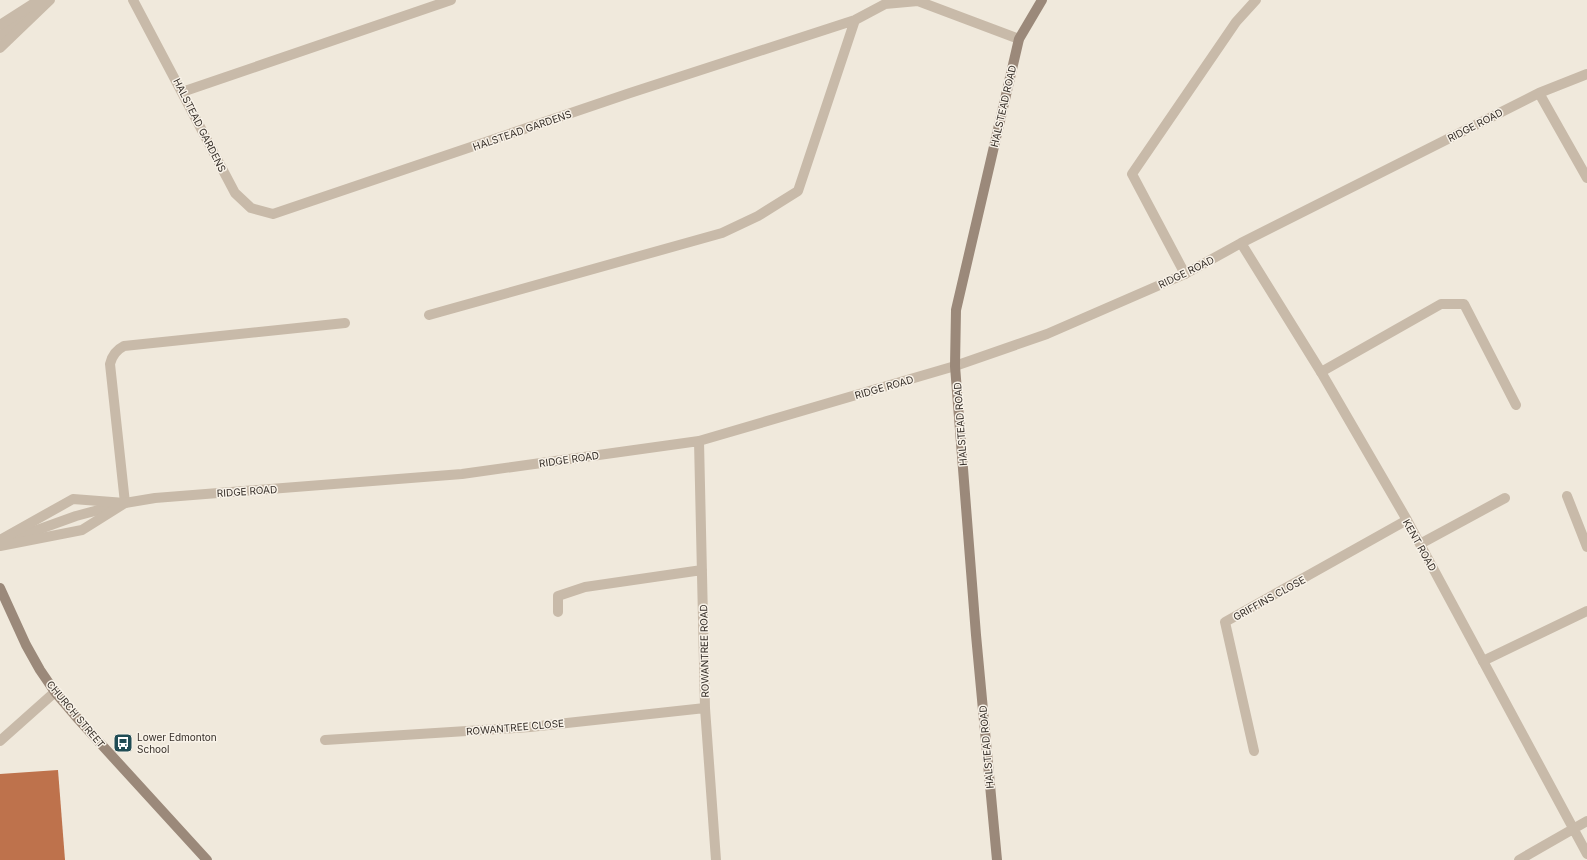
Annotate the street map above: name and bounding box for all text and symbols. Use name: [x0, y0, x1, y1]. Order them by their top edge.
street label: HALSTEAD ROAD: [988, 64, 1018, 148]
street label: HALSTEAD GARDENS: [171, 76, 229, 174]
street label: RIDGE ROAD: [1445, 106, 1505, 144]
street label: HALSTEAD GARDENS: [471, 107, 573, 153]
street label: RIDGE ROAD: [1156, 253, 1216, 291]
street label: RIDGE ROAD: [853, 373, 915, 401]
street label: HALSTEAD ROAD: [951, 382, 969, 466]
street label: RIDGE ROAD: [538, 449, 600, 469]
street label: RIDGE ROAD: [216, 483, 278, 499]
street label: KENT ROAD: [1401, 517, 1439, 573]
street label: GRIFFINS CLOSE: [1231, 573, 1307, 623]
street label: ROWANTREE ROAD: [697, 604, 711, 698]
street label: CHURCH STREET: [44, 678, 108, 750]
street label: HALSTEAD ROAD: [976, 705, 996, 789]
street label: ROWANTREE CLOSE: [466, 717, 564, 737]
place label: Lower Edmonton School: [137, 731, 217, 755]
bus stop icon: Lower Edmonton School: [112, 732, 134, 754]

